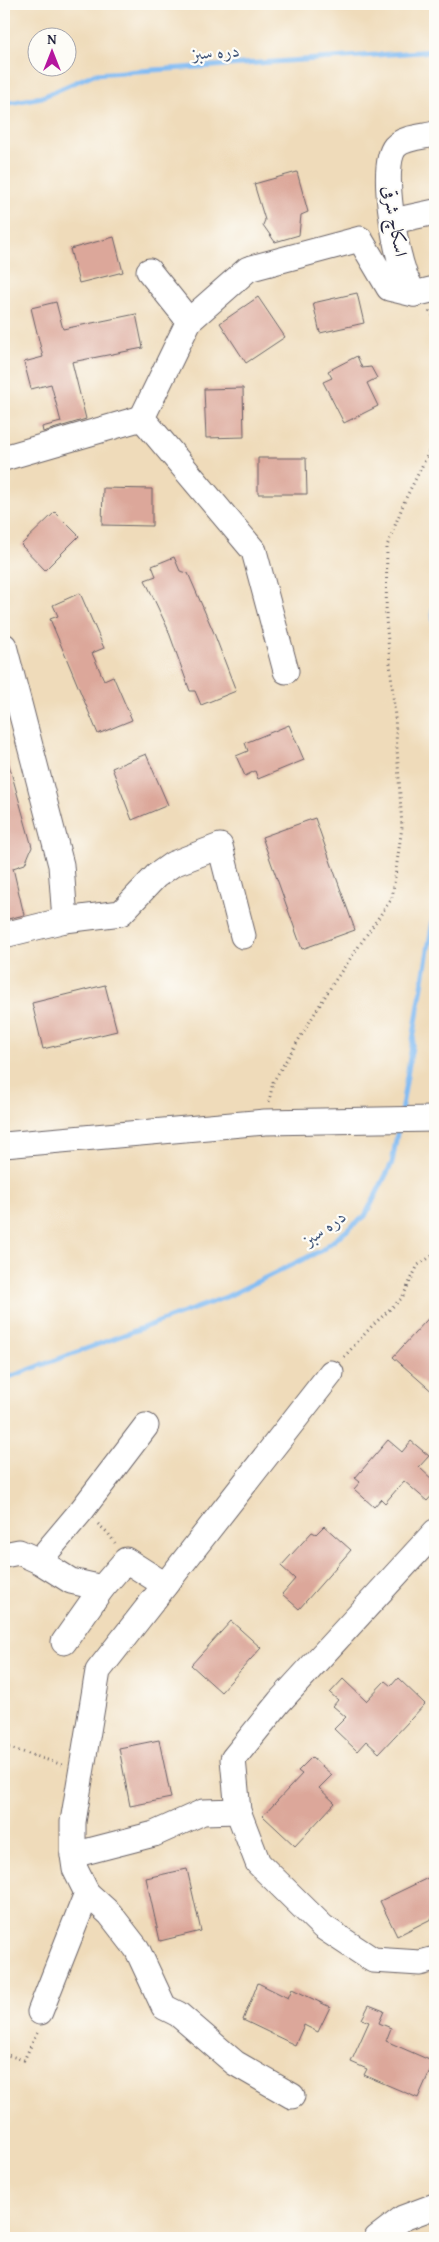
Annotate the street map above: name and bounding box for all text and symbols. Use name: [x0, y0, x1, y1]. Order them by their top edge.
north arrow: [28, 28, 78, 78]
text: N: [47, 29, 57, 49]
water label: دره سبز: [189, 35, 241, 67]
street label: اسکاچ شرقی: [373, 183, 415, 259]
water label: دره سبز: [295, 1202, 352, 1253]

